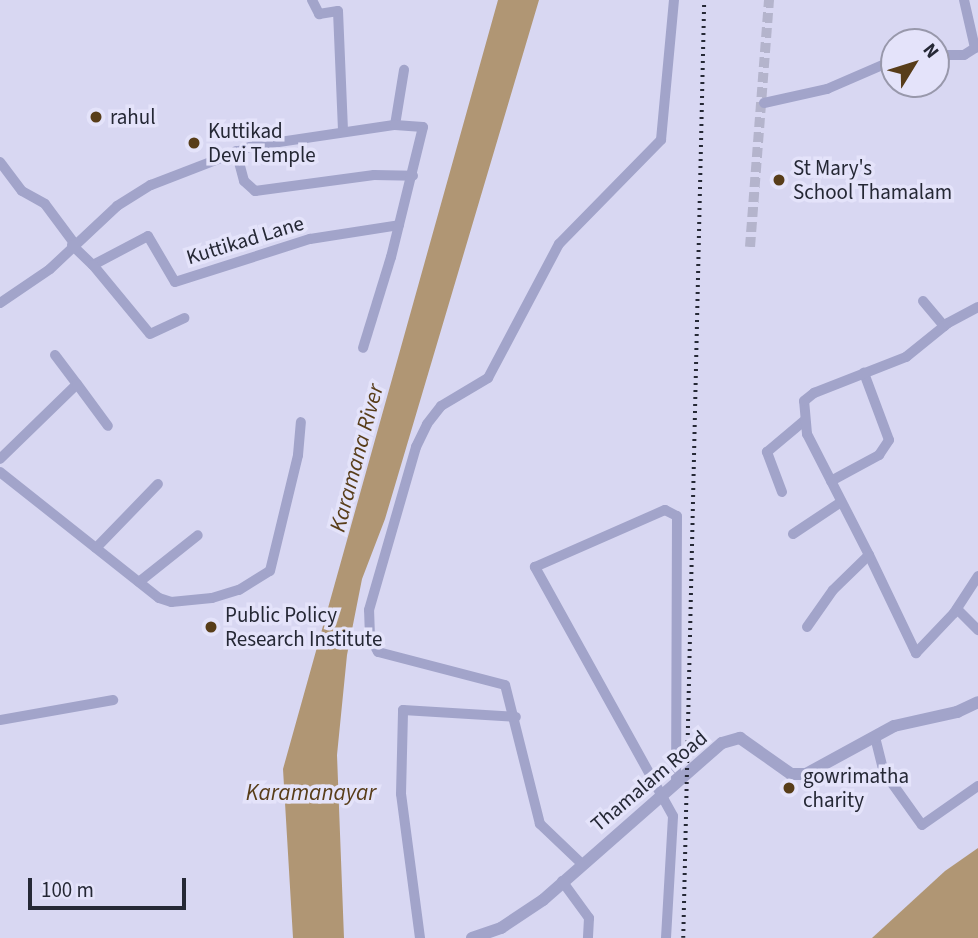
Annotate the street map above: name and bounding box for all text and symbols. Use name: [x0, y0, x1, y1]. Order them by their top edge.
north arrow: [880, 28, 950, 98]
text: N: [916, 38, 945, 64]
place label: rahul: [110, 104, 156, 130]
marker: rahul: [88, 109, 104, 125]
place label: Kuttikad Devi Temple: [208, 118, 316, 168]
marker: Kuttikad Devi Temple: [186, 135, 202, 151]
place label: St Mary's School Thamalam: [793, 155, 952, 205]
marker: St Mary's School Thamalam: [771, 172, 787, 188]
street label: Kuttikad Lane: [183, 210, 307, 270]
water label: Karamana River: [324, 381, 390, 535]
place label: Public Policy Research Institute: [225, 602, 382, 652]
marker: Public Policy Research Institute: [203, 619, 219, 635]
street label: Thamalam Road: [586, 725, 712, 837]
place label: gowrimatha charity: [803, 763, 909, 813]
water label: Karamanayar: [246, 779, 376, 807]
marker: gowrimatha charity: [781, 780, 797, 796]
scale bar: [32, 864, 189, 908]
text: 100 m: [41, 875, 94, 905]

